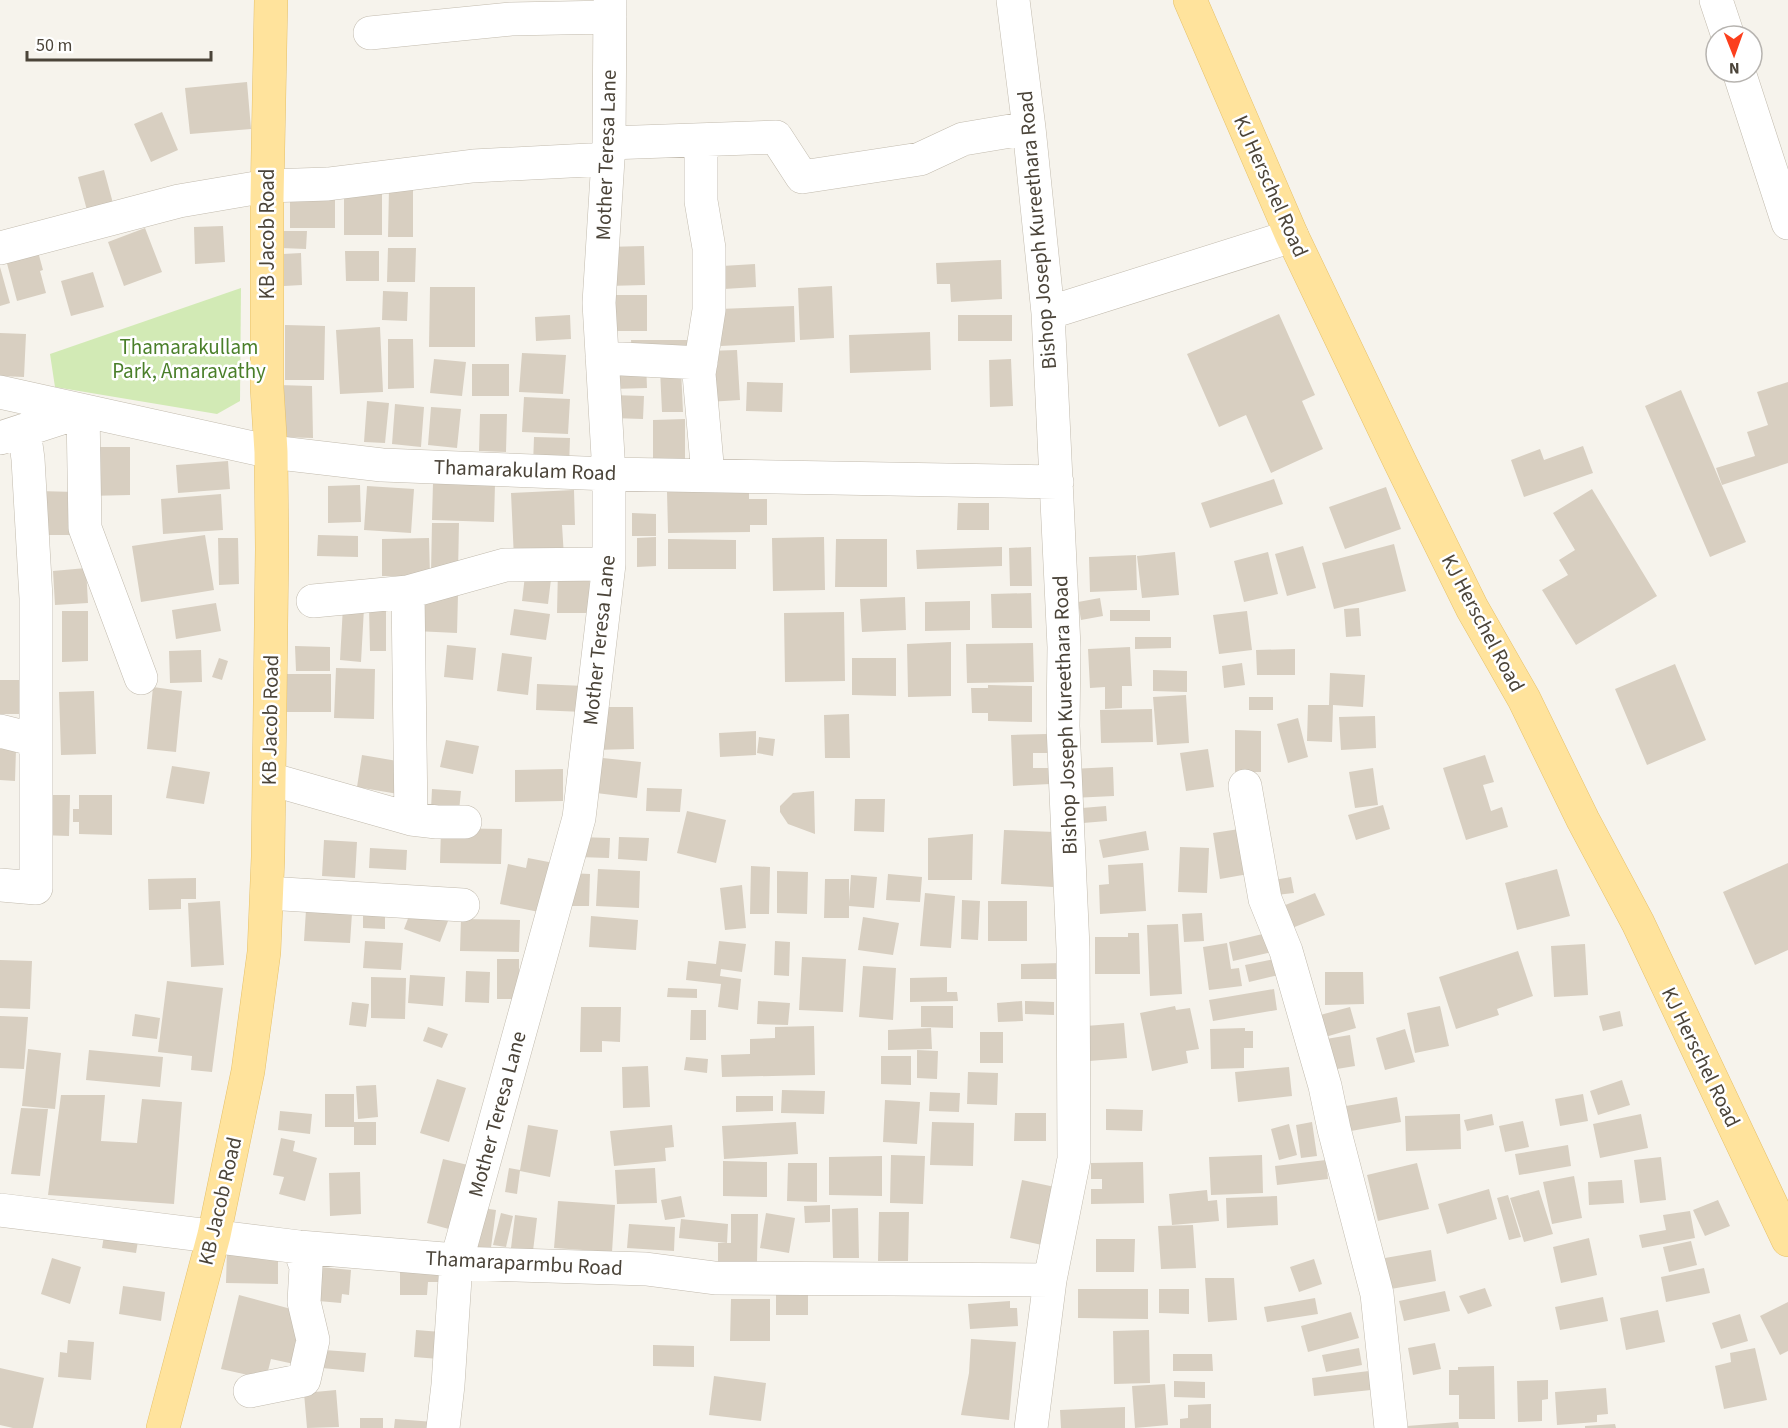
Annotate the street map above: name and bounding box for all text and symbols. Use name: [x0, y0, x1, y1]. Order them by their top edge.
scale bar: [27, 24, 212, 62]
north arrow: [1704, 24, 1764, 84]
text: 50 m: [36, 33, 72, 58]
text: N: [1729, 57, 1740, 79]
street label: Mother Teresa Lane: [588, 69, 624, 241]
street label: Bishop Joseph Kureethara Road: [1010, 89, 1064, 371]
street label: KJ Herschel Road: [1226, 110, 1316, 262]
street label: KB Jacob Road: [252, 169, 282, 299]
park label: Thamarakullam Park, Amaravathy: [112, 332, 266, 386]
street label: Thamarakulam Road: [433, 452, 617, 488]
street label: KJ Herschel Road: [1434, 549, 1532, 697]
street label: Mother Teresa Lane: [575, 554, 623, 726]
street label: Bishop Joseph Kureethara Road: [1045, 575, 1085, 855]
street label: KB Jacob Road: [254, 654, 286, 786]
street label: KJ Herschel Road: [1654, 982, 1748, 1132]
street label: Mother Teresa Lane: [460, 1028, 534, 1200]
street label: KB Jacob Road: [191, 1134, 249, 1268]
street label: Thamaraparmbu Road: [425, 1243, 623, 1283]

